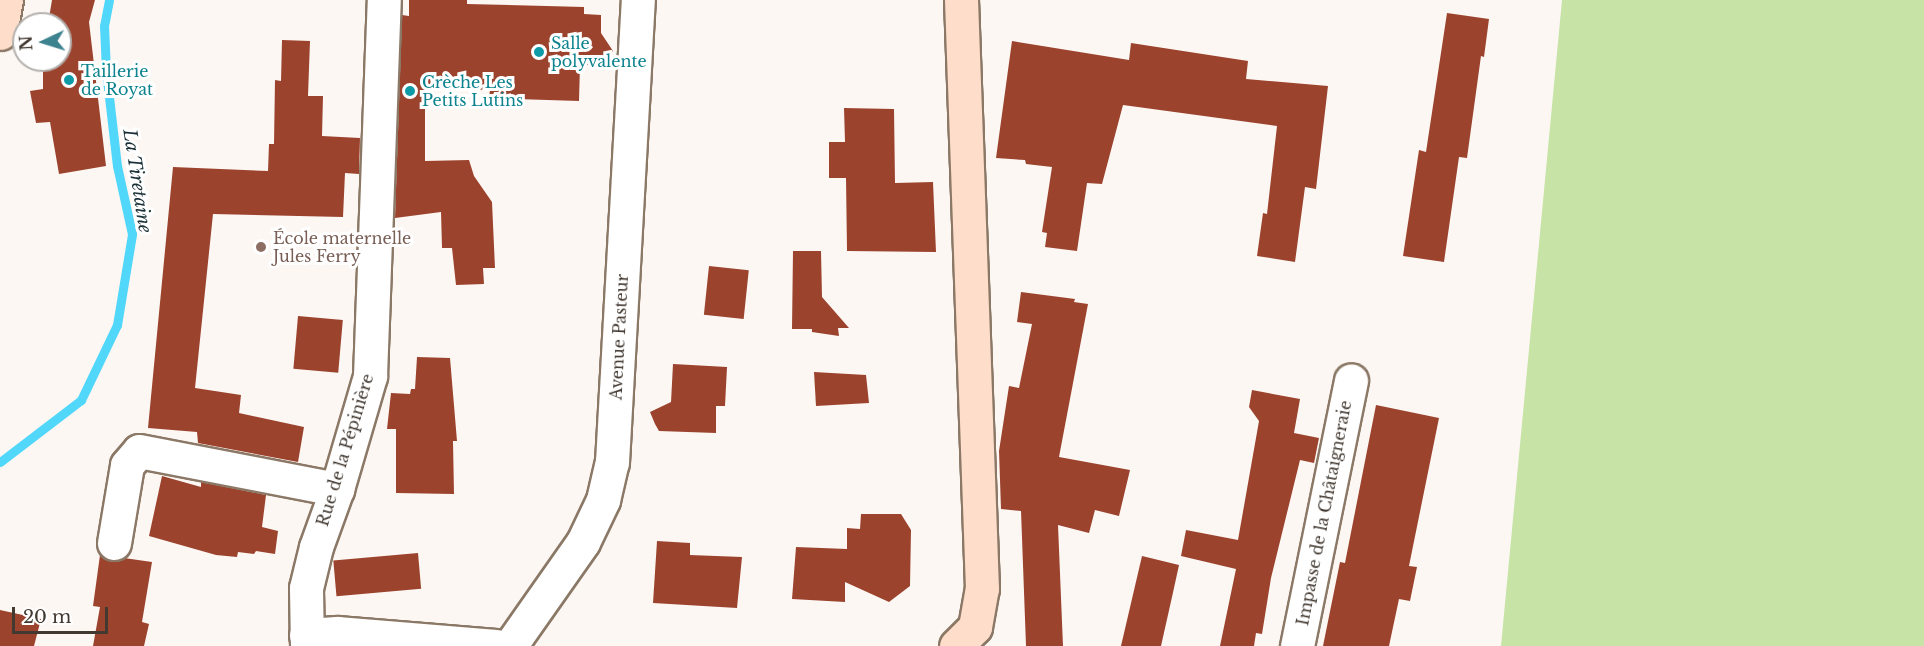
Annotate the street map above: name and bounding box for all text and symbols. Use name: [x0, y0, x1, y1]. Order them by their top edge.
north arrow: [12, 12, 72, 72]
place label: Salle polyvalente: [551, 33, 647, 71]
text: N: [16, 35, 37, 51]
marker: Salle polyvalente: [532, 45, 546, 59]
place label: Taillerie de Royat: [81, 61, 153, 99]
place label: Crèche Les Petits Lutins: [422, 72, 523, 110]
marker: Taillerie de Royat: [62, 73, 76, 87]
marker: Crèche Les Petits Lutins: [403, 84, 417, 98]
water label: La Tiretaine: [118, 127, 156, 235]
place label: École maternelle Jules Ferry: [273, 228, 411, 266]
marker: École maternelle Jules Ferry: [254, 240, 268, 254]
street label: Avenue Pasteur: [606, 274, 632, 400]
street label: Rue de la Pépinière: [313, 371, 377, 529]
street label: Impasse de la Châtaigneraie: [1293, 399, 1355, 627]
scale bar: [15, 595, 111, 633]
text: 20 m: [23, 606, 71, 628]

